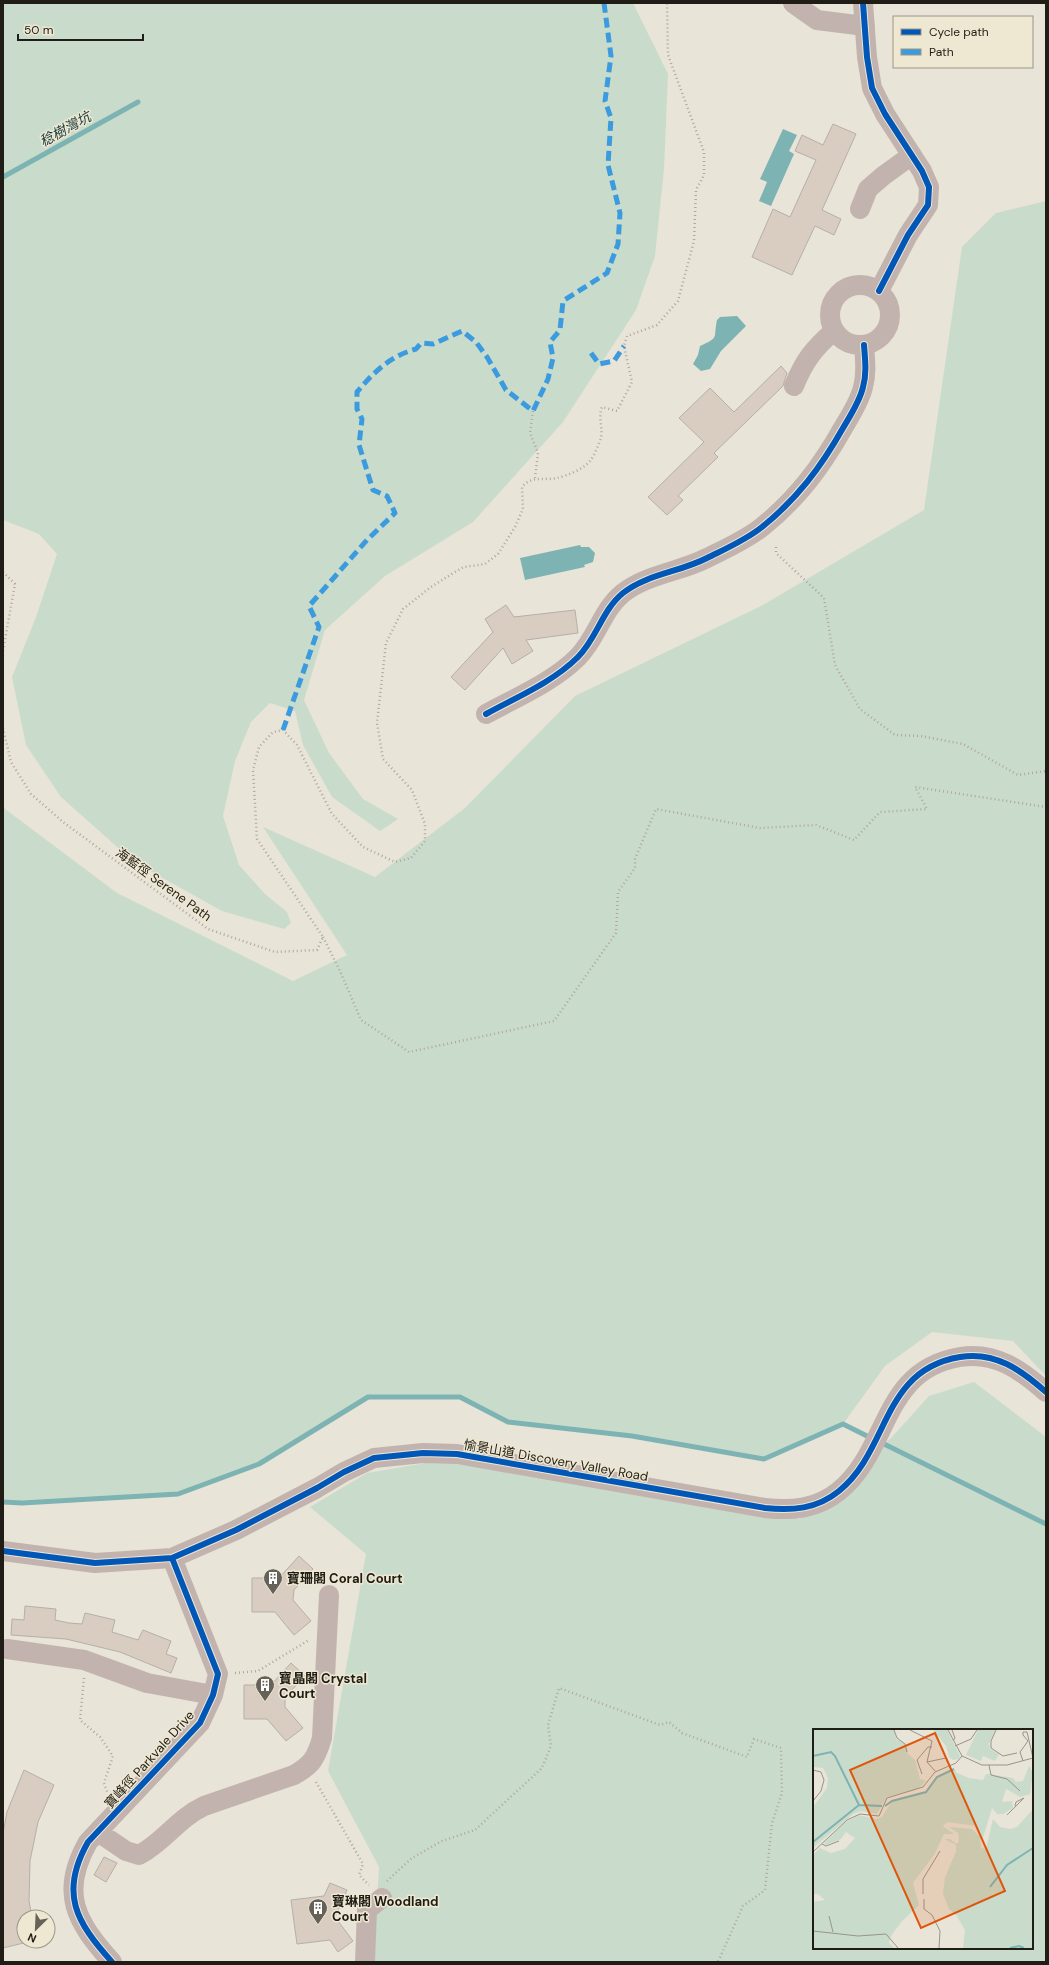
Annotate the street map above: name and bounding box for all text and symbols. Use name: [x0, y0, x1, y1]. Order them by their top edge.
scale bar: [18, 16, 143, 42]
legend: [893, 16, 1033, 68]
text: 50 m: [24, 22, 53, 38]
text: Cycle path: [929, 24, 989, 40]
text: Path: [929, 44, 954, 60]
water label: 稔樹灣坑: [36, 107, 96, 150]
street label: 海藍徑 Serene Path: [112, 844, 215, 925]
street label: 愉景山道 Discovery Valley Road: [462, 1436, 650, 1485]
building icon: 寶珊閣 Coral Court: [262, 1567, 284, 1595]
place label: 寶珊閣 Coral Court: [287, 1570, 403, 1587]
place label: 寶晶閣 Crystal Court: [279, 1670, 367, 1702]
building icon: 寶晶閣 Crystal Court: [254, 1674, 276, 1702]
street label: 寶峰徑 Parkvale Drive: [101, 1707, 198, 1812]
inset map: [813, 1729, 1033, 1949]
place label: 寶琳閣 Woodland Court: [332, 1893, 439, 1925]
building icon: 寶琳閣 Woodland Court: [307, 1897, 329, 1925]
north arrow: [16, 1909, 56, 1949]
text: N: [25, 1930, 38, 1946]

